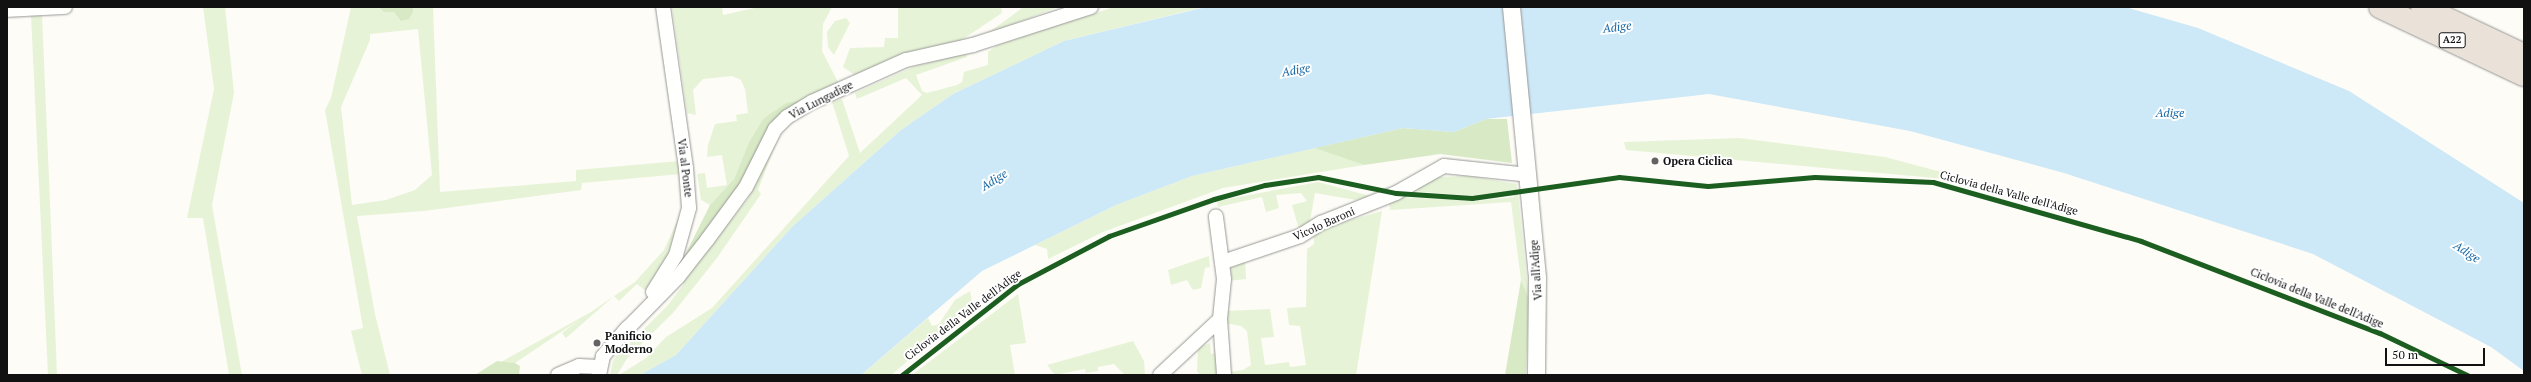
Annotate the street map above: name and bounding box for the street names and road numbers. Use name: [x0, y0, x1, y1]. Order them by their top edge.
road number: A22: [2438, 32, 2466, 48]
street label: Via Lungadige: [787, 78, 855, 122]
street label: Via al Ponte: [675, 138, 695, 198]
street label: Ciclovia della Valle dell'Adige: [1938, 168, 2080, 218]
street label: Vicolo Baroni: [1291, 204, 1357, 244]
street label: Via all'Adige: [1527, 239, 1545, 301]
street label: Ciclovia della Valle dell'Adige: [2248, 265, 2386, 331]
street label: Ciclovia della Valle dell'Adige: [902, 267, 1024, 363]

